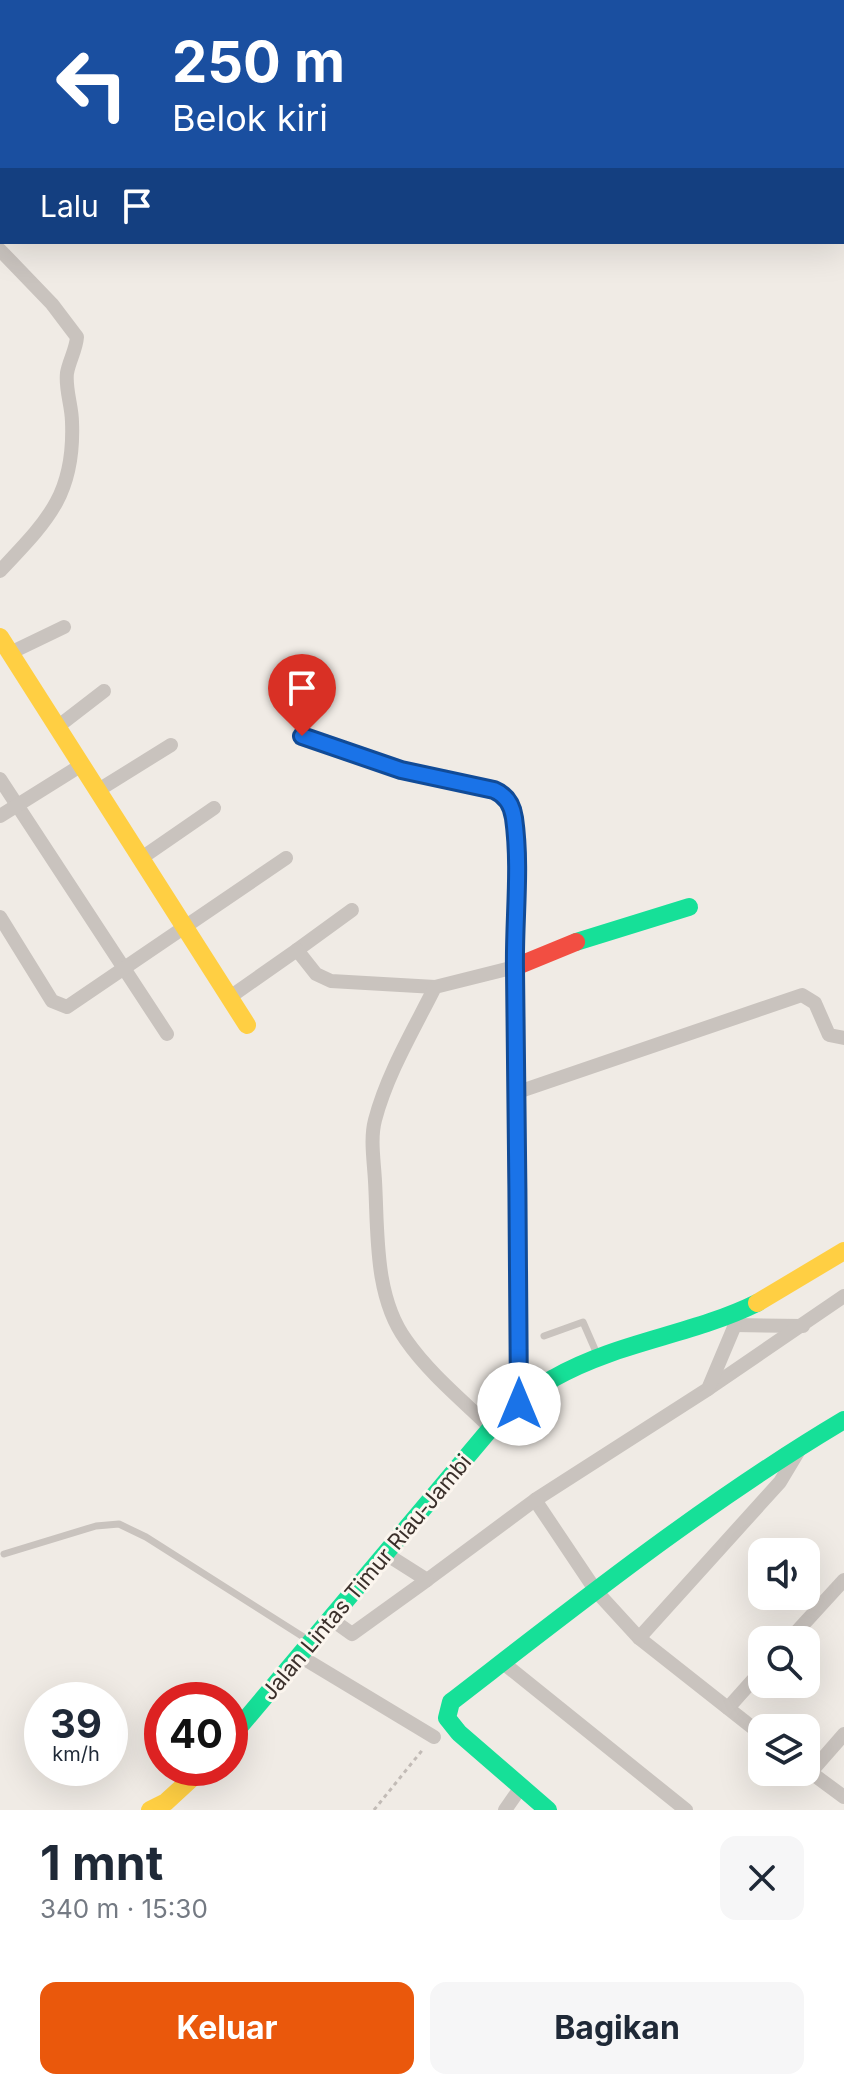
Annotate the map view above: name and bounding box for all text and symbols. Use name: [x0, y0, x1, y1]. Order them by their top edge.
text: 250 m: [172, 28, 345, 96]
icon: left: [40, 32, 144, 136]
text: Belok kiri: [172, 96, 328, 140]
icon: arrive: [115, 184, 159, 228]
text: Lalu: [40, 188, 99, 224]
pin: [268, 654, 336, 736]
icon: arrive: [280, 666, 324, 710]
position arrow: [477, 1362, 561, 1446]
street label: Jalan Lintas Timur Riau-Jambi: [256, 1449, 476, 1705]
map controls: [748, 1538, 820, 1786]
button: sound: [748, 1538, 820, 1610]
button: search: [748, 1626, 820, 1698]
speed limit sign: 40: [144, 1682, 248, 1786]
text: 39: [50, 1699, 102, 1748]
button: layers: [748, 1714, 820, 1786]
text: km/h: [52, 1742, 100, 1766]
text: 1 mnt: [40, 1833, 163, 1892]
button: close: [720, 1836, 804, 1920]
text: 340 m · 15:30: [40, 1893, 208, 1924]
button: Keluar: [40, 1982, 414, 2074]
button: Bagikan: [430, 1982, 804, 2074]

